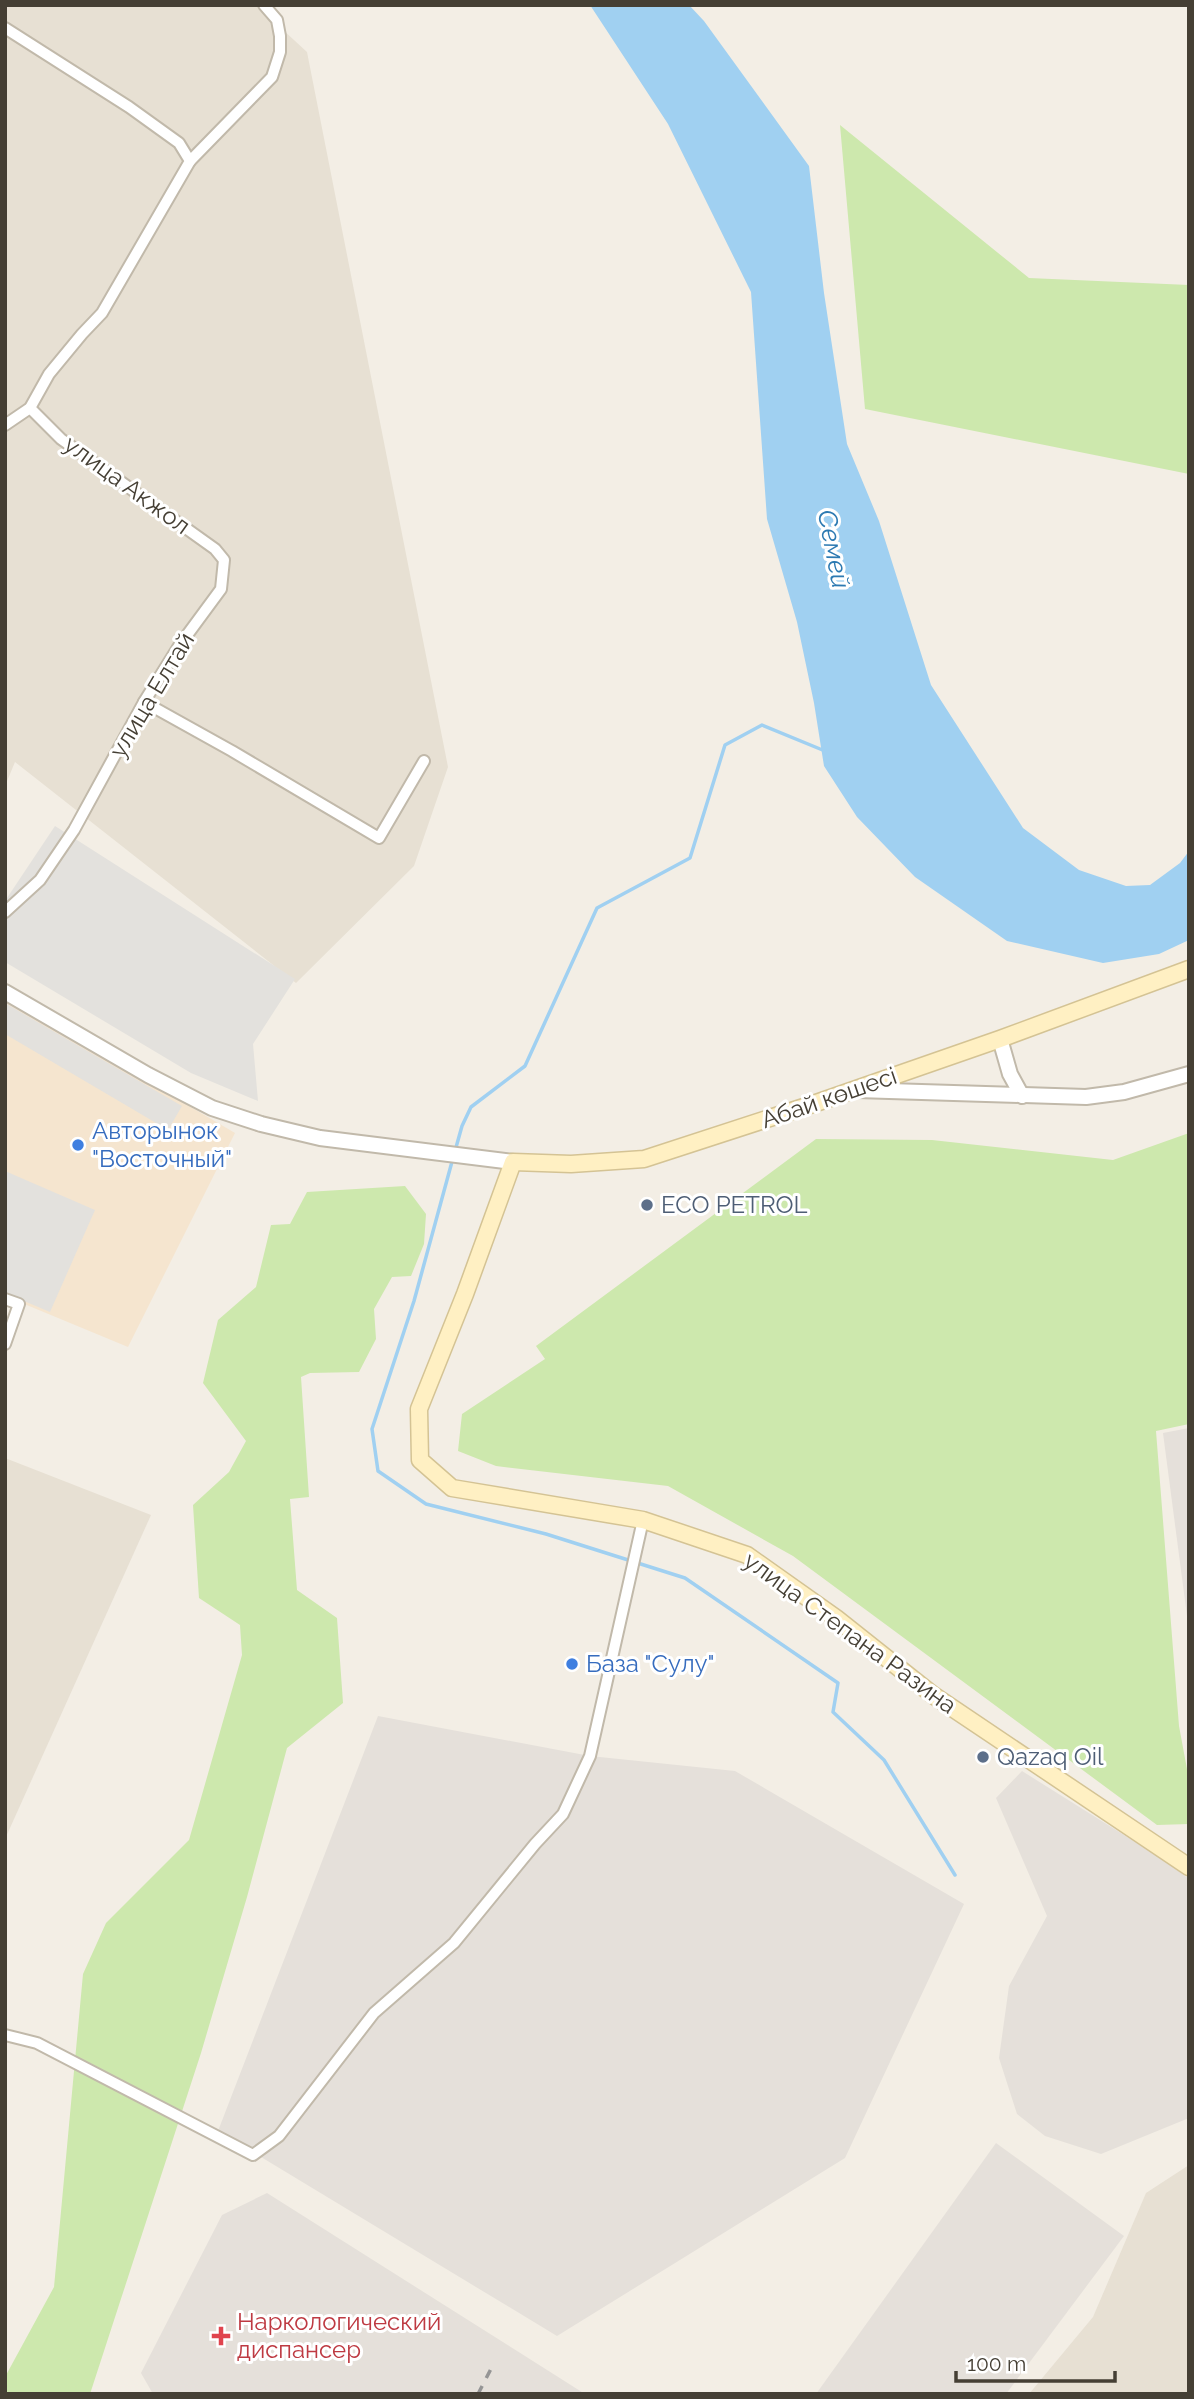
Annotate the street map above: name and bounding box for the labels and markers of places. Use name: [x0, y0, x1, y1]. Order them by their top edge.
place label: Авторынок "Восточный": [92, 1116, 232, 1173]
marker: Авторынок "Восточный": [70, 1137, 86, 1153]
place label: ECO PETROL: [661, 1190, 808, 1219]
marker: ECO PETROL: [639, 1197, 655, 1213]
place label: База "Сулу": [586, 1649, 715, 1678]
marker: База "Сулу": [564, 1656, 580, 1672]
place label: Qazaq Oil: [997, 1742, 1104, 1771]
marker: Qazaq Oil: [975, 1749, 991, 1765]
place label: Наркологический диспансер: [237, 2307, 441, 2364]
marker: Наркологический диспансер: [211, 2326, 231, 2346]

